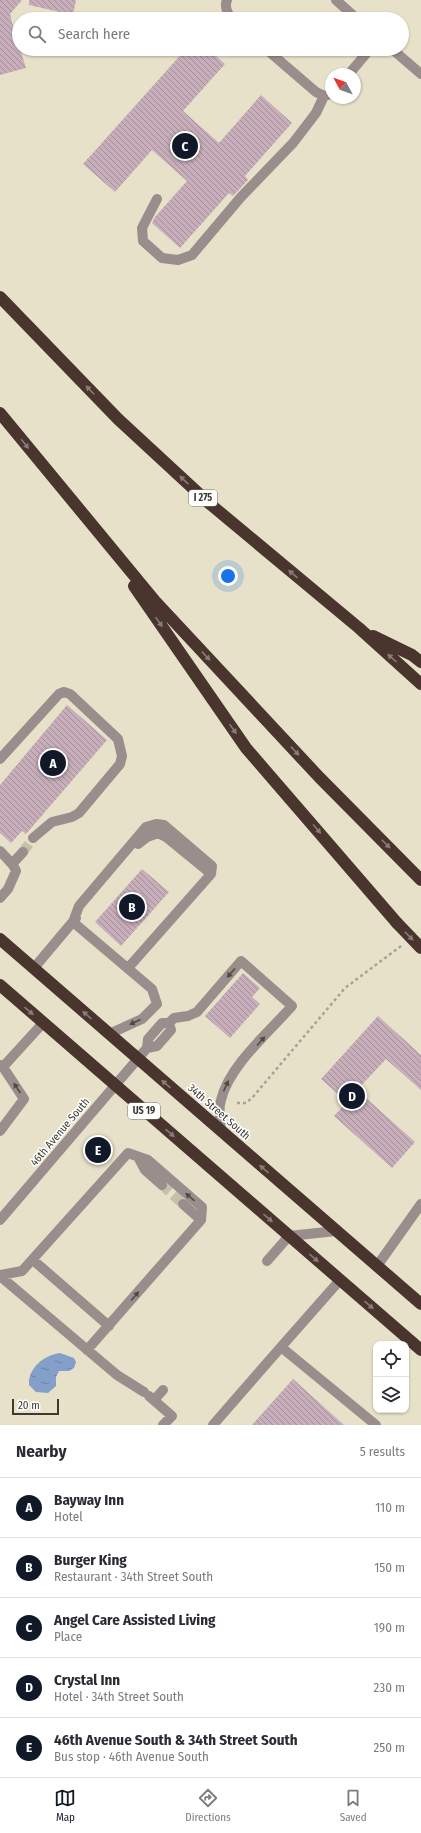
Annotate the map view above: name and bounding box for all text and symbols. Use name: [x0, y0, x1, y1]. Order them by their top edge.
search box: [12, 12, 409, 56]
icon: search: [26, 23, 48, 45]
text: Search here: [58, 25, 130, 43]
north arrow: [325, 68, 361, 104]
pin: C: [172, 131, 198, 161]
one-way arrow: [85, 385, 95, 395]
one-way arrow: [20, 438, 29, 449]
one-way arrow: [179, 475, 189, 485]
road number: I 275: [189, 490, 217, 506]
your location: [218, 566, 238, 586]
one-way arrow: [288, 569, 298, 578]
one-way arrow: [155, 617, 163, 628]
one-way arrow: [202, 651, 211, 662]
one-way arrow: [387, 653, 397, 663]
one-way arrow: [229, 724, 237, 734]
one-way arrow: [290, 746, 300, 756]
pin: A: [40, 748, 66, 778]
one-way arrow: [312, 824, 321, 834]
one-way arrow: [381, 839, 391, 849]
pin: B: [119, 892, 145, 922]
one-way arrow: [404, 931, 414, 941]
one-way arrow: [227, 967, 236, 978]
one-way arrow: [25, 1006, 34, 1015]
one-way arrow: [82, 1010, 92, 1019]
one-way arrow: [129, 1019, 140, 1025]
one-way arrow: [256, 1036, 265, 1045]
one-way arrow: [161, 1079, 171, 1088]
one-way arrow: [223, 1080, 229, 1091]
street label: 34th Street South: [185, 1081, 253, 1143]
pin: D: [339, 1081, 365, 1111]
one-way arrow: [13, 1083, 21, 1093]
street label: 46th Avenue South: [28, 1095, 92, 1169]
road number: US 19: [128, 1103, 160, 1119]
one-way arrow: [164, 1129, 175, 1138]
pin: E: [85, 1135, 111, 1165]
one-way arrow: [259, 1164, 270, 1173]
one-way arrow: [185, 1192, 196, 1201]
one-way arrow: [263, 1214, 273, 1223]
one-way arrow: [309, 1254, 319, 1263]
one-way arrow: [130, 1291, 139, 1302]
one-way arrow: [364, 1301, 375, 1310]
map controls: [373, 1341, 409, 1413]
button: locate: [373, 1341, 409, 1377]
button: layers: [373, 1377, 409, 1413]
scale bar: [12, 1397, 59, 1416]
text: 20 m: [18, 1399, 40, 1412]
text: Nearby: [16, 1441, 67, 1462]
text: 5 results: [360, 1444, 405, 1459]
text: Bayway Inn: [54, 1491, 124, 1509]
text: A: [25, 1500, 33, 1515]
text: 110 m: [375, 1500, 405, 1515]
text: Hotel: [54, 1509, 83, 1524]
text: Burger King: [54, 1551, 127, 1569]
text: B: [25, 1560, 33, 1575]
text: 150 m: [374, 1560, 405, 1575]
text: Restaurant · 34th Street South: [54, 1569, 213, 1584]
text: Angel Care Assisted Living: [54, 1611, 216, 1629]
text: C: [26, 1620, 32, 1635]
text: 190 m: [374, 1620, 405, 1635]
text: Place: [54, 1629, 82, 1644]
text: Crystal Inn: [54, 1671, 120, 1689]
text: D: [25, 1680, 33, 1695]
text: 230 m: [374, 1680, 405, 1695]
text: Hotel · 34th Street South: [54, 1689, 184, 1704]
text: 46th Avenue South & 34th Street South: [54, 1731, 298, 1749]
text: E: [26, 1740, 32, 1755]
text: 250 m: [373, 1740, 405, 1755]
text: Bus stop · 46th Avenue South: [54, 1749, 209, 1764]
tab: Map: [54, 1787, 76, 1824]
tab: Directions: [185, 1787, 231, 1824]
tab: Saved: [340, 1787, 367, 1824]

